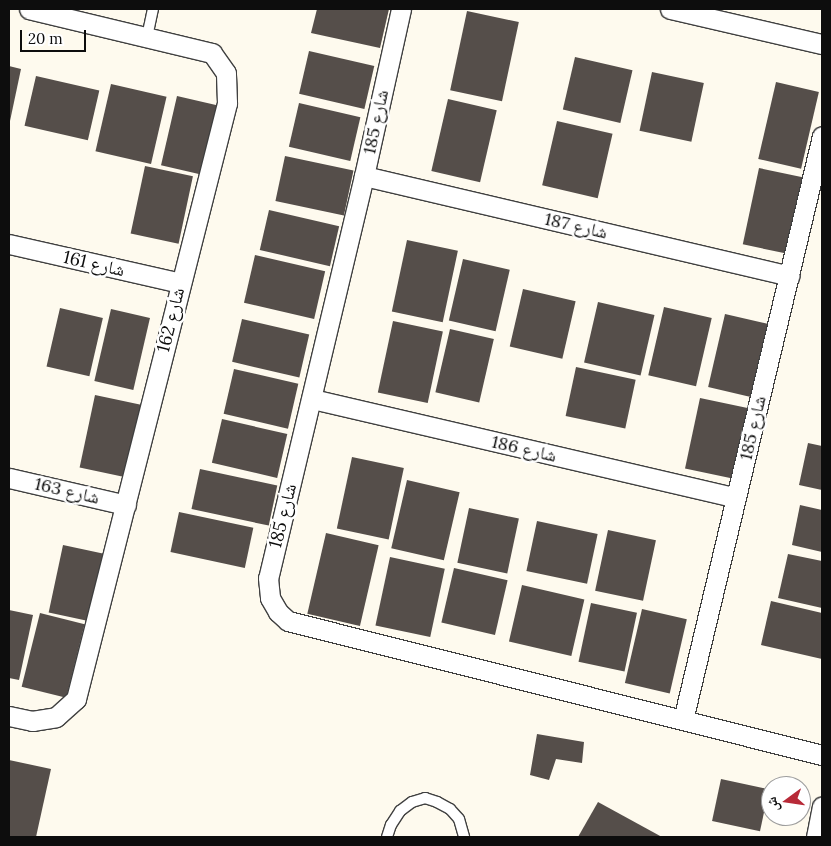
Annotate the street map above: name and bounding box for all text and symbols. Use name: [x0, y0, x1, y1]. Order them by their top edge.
scale bar: [22, 20, 89, 52]
text: 20 m: [28, 29, 63, 48]
street label: شارع 185: [359, 88, 393, 156]
street label: شارع 187: [542, 208, 610, 244]
street label: شارع 161: [61, 246, 127, 282]
street label: شارع 162: [153, 286, 189, 354]
street label: شارع 185: [735, 394, 771, 462]
street label: شارع 186: [489, 431, 559, 467]
street label: شارع 163: [32, 473, 102, 509]
street label: شارع 185: [265, 482, 301, 550]
north arrow: [761, 776, 811, 826]
text: ش: [762, 795, 783, 814]

